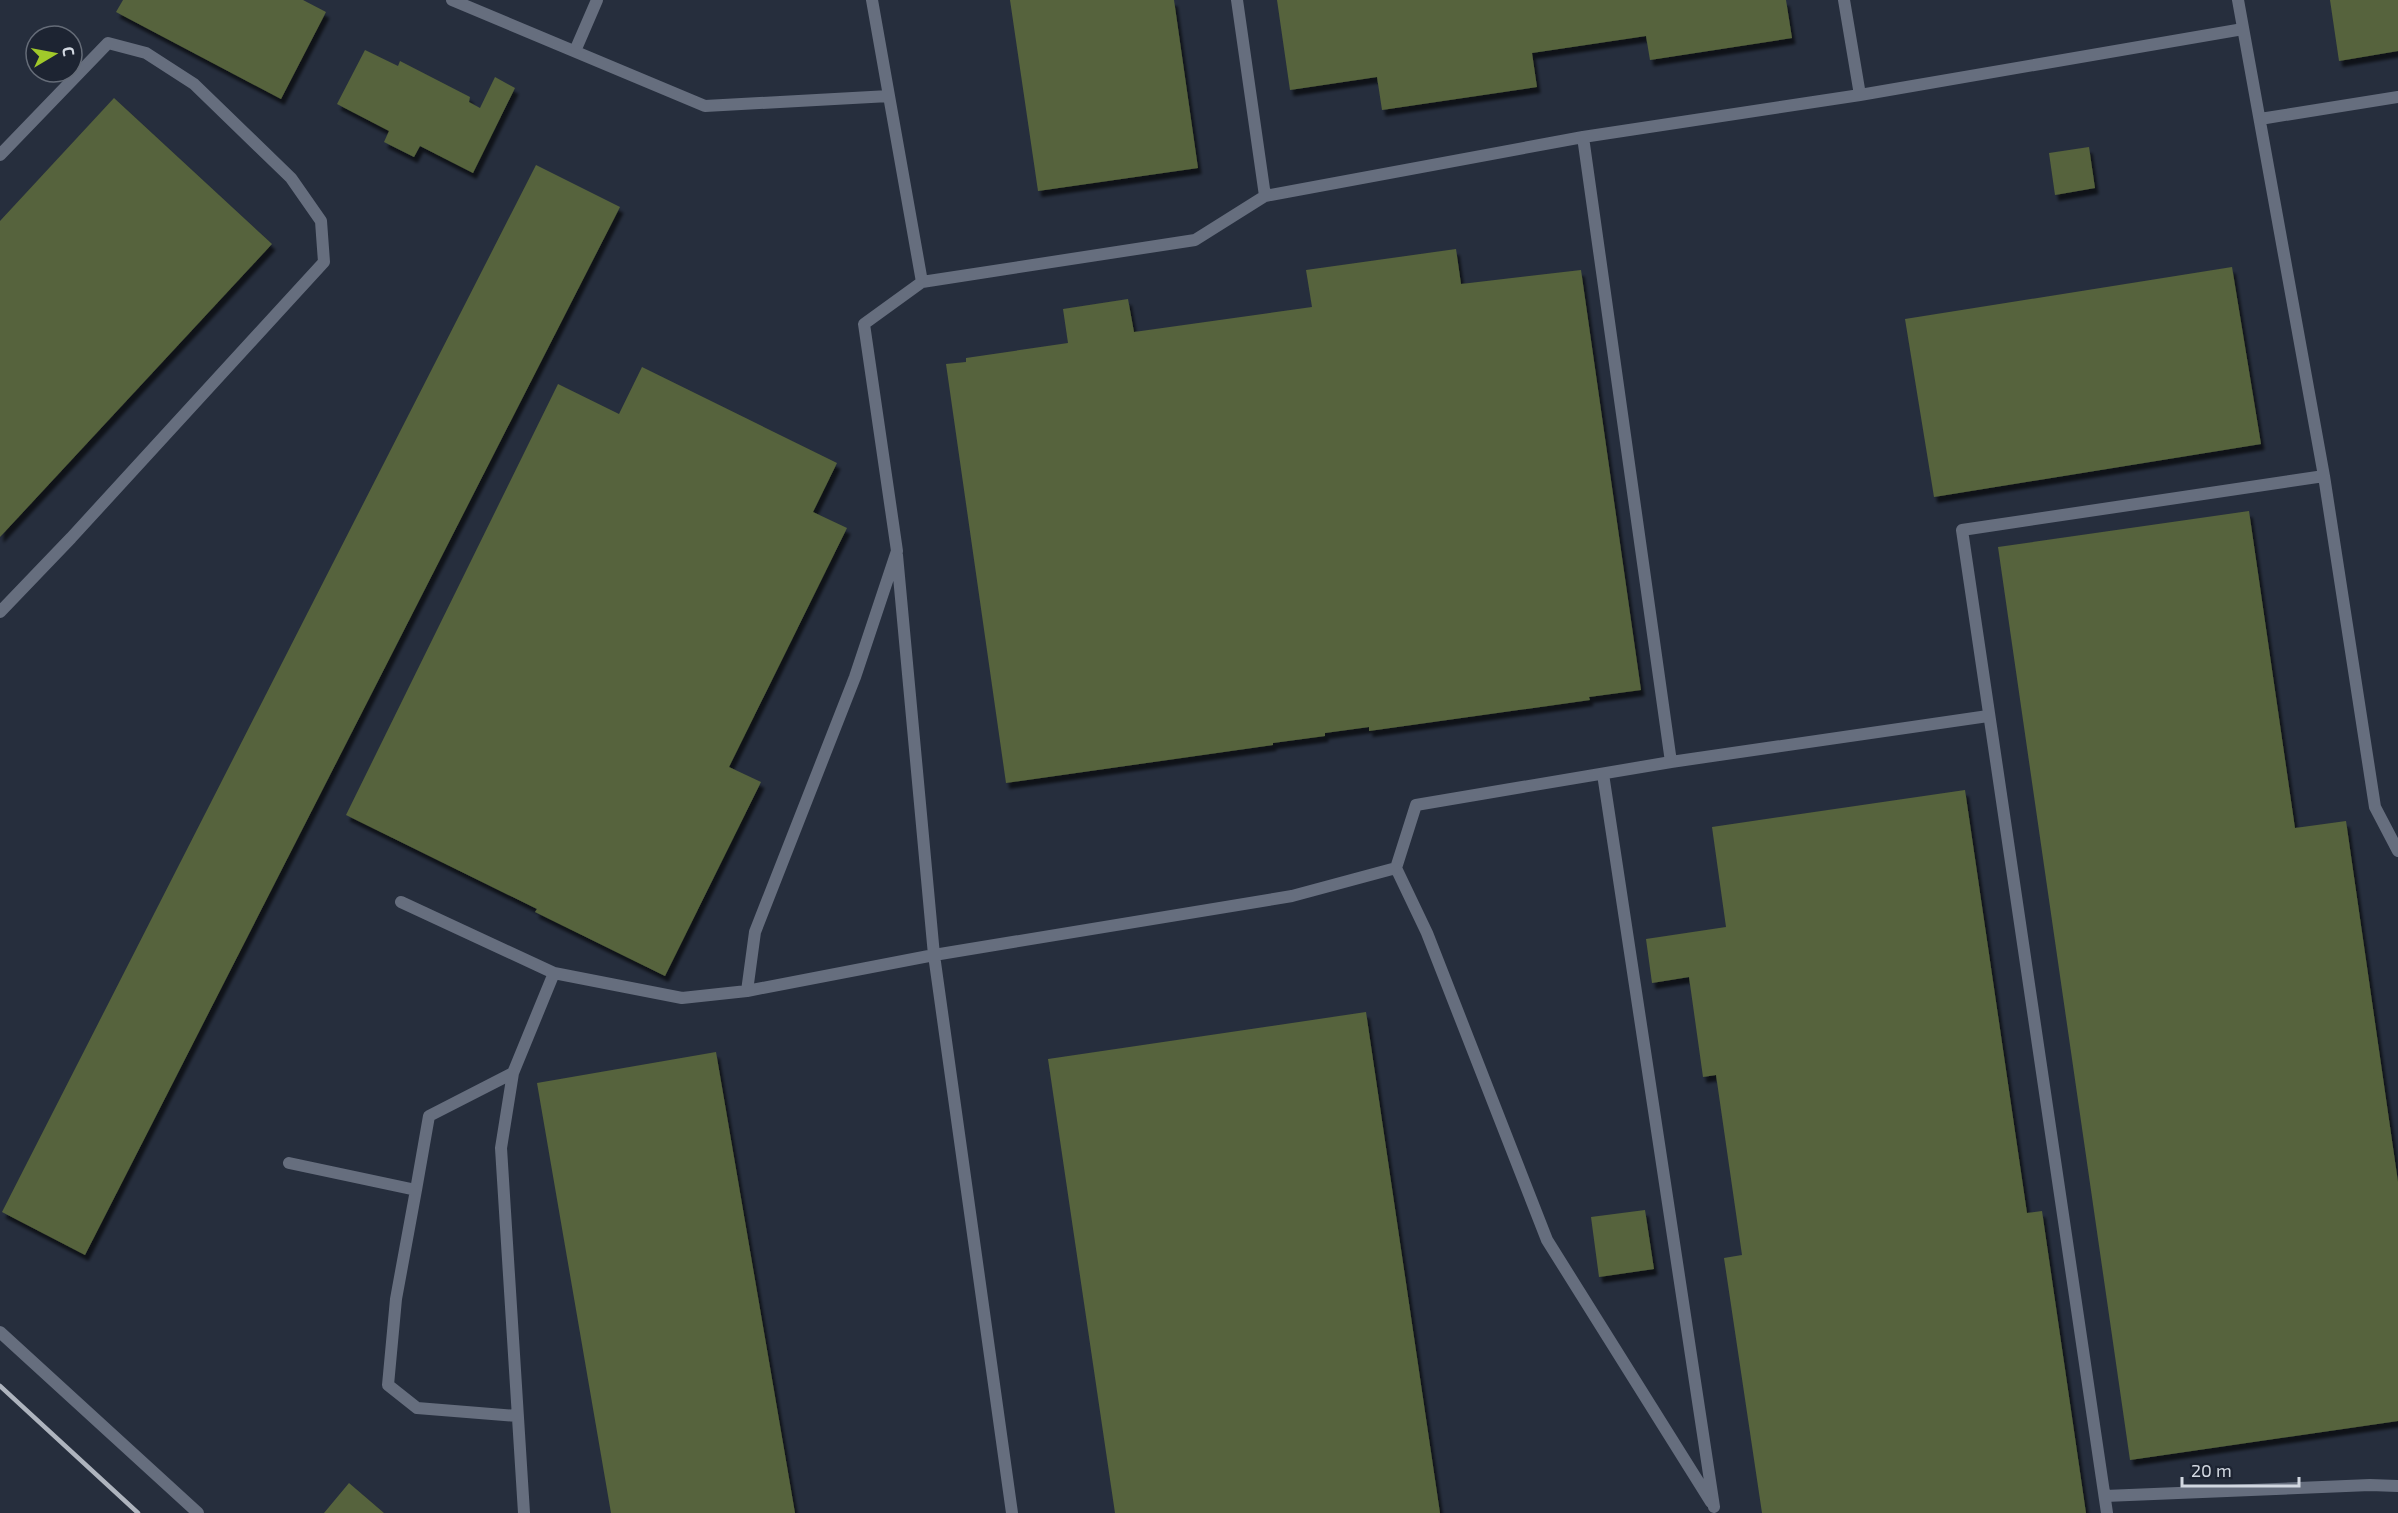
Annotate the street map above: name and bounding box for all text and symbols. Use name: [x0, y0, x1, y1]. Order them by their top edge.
north arrow: [24, 24, 84, 84]
text: С: [59, 45, 79, 58]
scale bar: [2182, 1450, 2299, 1488]
text: 20 m: [2191, 1459, 2232, 1481]

